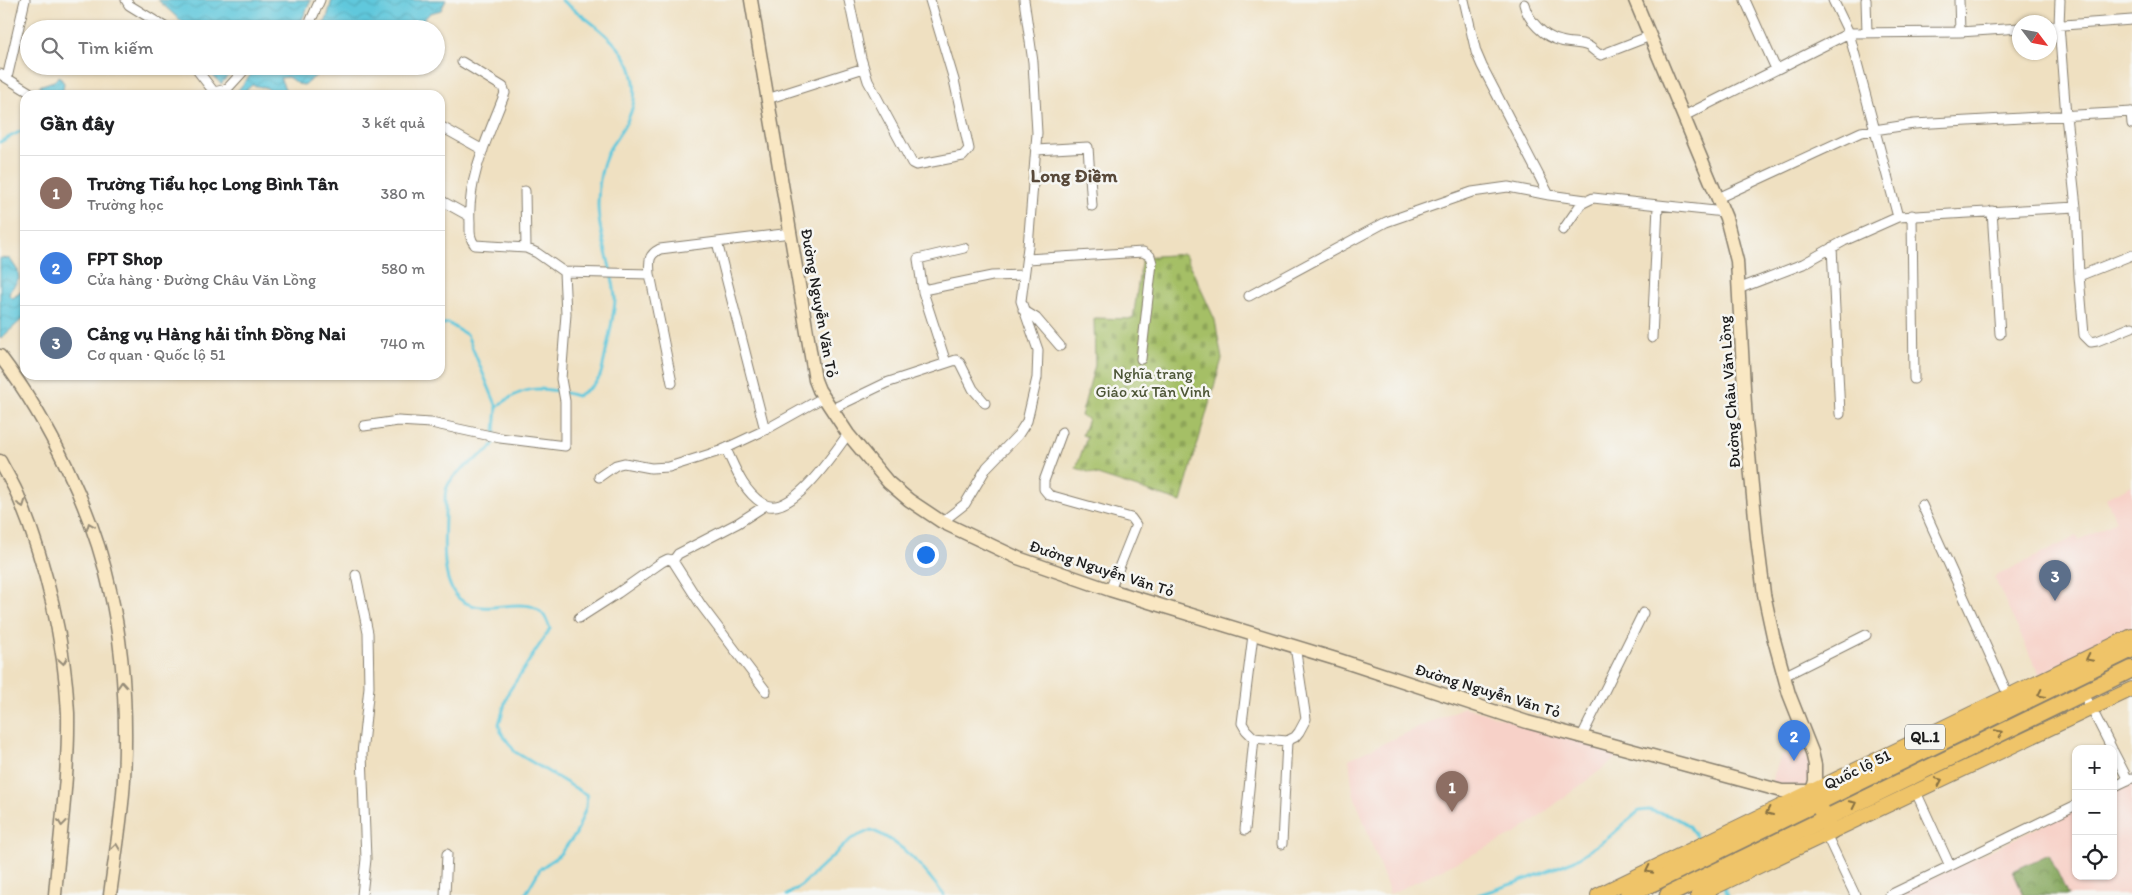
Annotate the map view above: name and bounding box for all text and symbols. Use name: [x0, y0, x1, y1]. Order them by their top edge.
north arrow: [2012, 15, 2057, 60]
search box: [20, 20, 445, 75]
icon: search: [38, 34, 66, 62]
text: Tìm kiếm: [78, 36, 153, 59]
text: Gần đây: [40, 110, 114, 135]
text: 3 kết quả: [362, 113, 425, 132]
district label: Long Điềm: [1031, 164, 1117, 187]
text: Trường Tiểu học Long Bình Tân: [87, 172, 339, 195]
text: 1: [52, 184, 60, 203]
text: 380 m: [381, 184, 425, 203]
text: Trường học: [87, 195, 164, 214]
street label: Đường Nguyễn Văn Tỏ: [797, 227, 842, 379]
text: FPT Shop: [87, 247, 163, 270]
text: 2: [52, 259, 60, 278]
text: 580 m: [381, 259, 425, 278]
text: Cửa hàng · Đường Châu Văn Lồng: [87, 270, 316, 289]
street label: Đường Châu Văn Lồng: [1715, 314, 1744, 469]
text: Cảng vụ Hàng hải tỉnh Đồng Nai: [87, 322, 346, 345]
text: 3: [52, 334, 60, 353]
text: 740 m: [381, 334, 425, 353]
text: Cơ quan · Quốc lộ 51: [87, 345, 225, 364]
park label: Nghĩa trang Giáo xứ Tân Vinh: [1095, 364, 1211, 401]
one-way arrow: [16, 500, 26, 508]
one-way arrow: [86, 522, 96, 531]
street label: Đường Nguyễn Văn Tỏ: [1027, 536, 1177, 601]
your location: [913, 542, 939, 568]
pin: 3: [2039, 560, 2071, 601]
one-way arrow: [2085, 652, 2094, 662]
one-way arrow: [58, 657, 68, 665]
street label: Đường Nguyễn Văn Tỏ: [1413, 659, 1563, 722]
one-way arrow: [117, 681, 128, 689]
one-way arrow: [2038, 688, 2047, 698]
pin: 2: [1778, 720, 1810, 761]
road number: QL.1: [1905, 724, 1945, 750]
one-way arrow: [1994, 729, 2003, 739]
street label: Quốc lộ 51: [1821, 745, 1894, 794]
map controls: [2072, 745, 2117, 880]
button: +: [2072, 745, 2117, 790]
pin: 1: [1436, 771, 1468, 812]
one-way arrow: [1934, 777, 1943, 787]
button: −: [2072, 790, 2117, 835]
one-way arrow: [1848, 800, 1857, 810]
one-way arrow: [1765, 805, 1774, 816]
one-way arrow: [57, 819, 68, 827]
button: locate: [2072, 835, 2117, 880]
one-way arrow: [111, 842, 121, 851]
one-way arrow: [1645, 863, 1654, 874]

